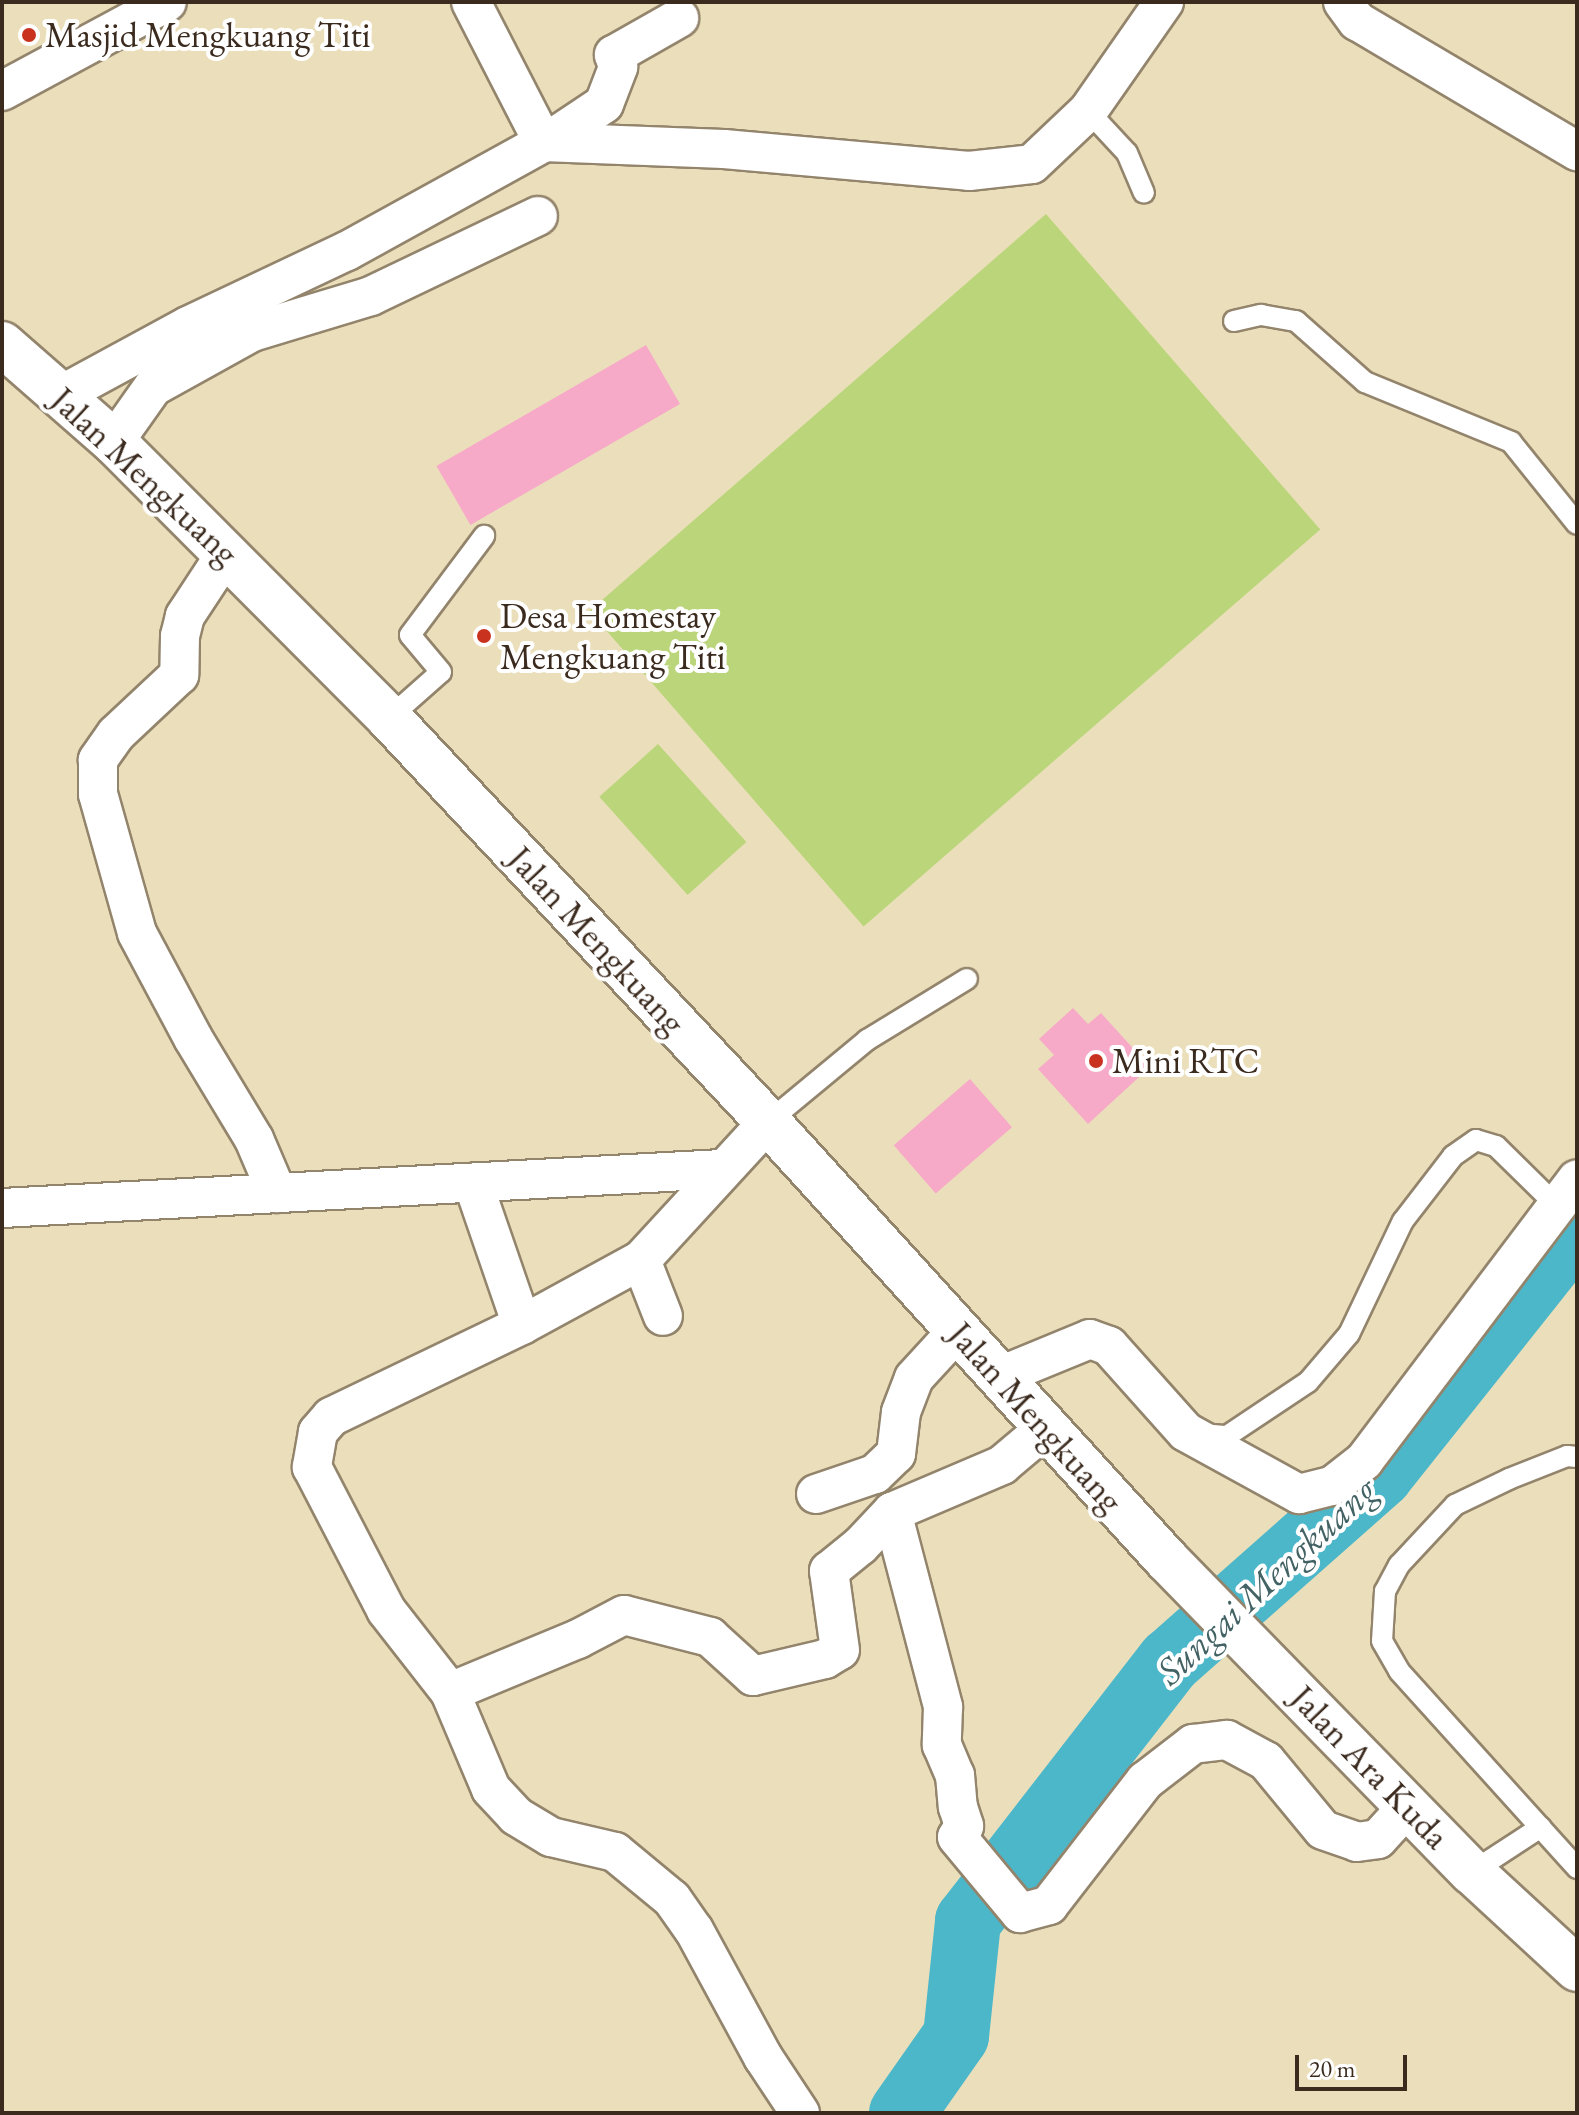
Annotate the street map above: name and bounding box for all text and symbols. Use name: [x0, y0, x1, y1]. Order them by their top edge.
place label: Masjid Mengkuang Titi: [45, 13, 371, 57]
marker: Masjid Mengkuang Titi: [20, 26, 38, 44]
street label: Jalan Mengkuang: [42, 378, 248, 574]
place label: Desa Homestay Mengkuang Titi: [500, 593, 726, 678]
marker: Desa Homestay Mengkuang Titi: [475, 627, 493, 645]
street label: Jalan Mengkuang: [499, 837, 695, 1043]
place label: Mini RTC: [1112, 1039, 1259, 1083]
marker: Mini RTC: [1087, 1052, 1105, 1070]
street label: Jalan Mengkuang: [939, 1313, 1133, 1521]
water label: Sungai Mengkuang: [1147, 1466, 1385, 1694]
street label: Jalan Ara Kuda: [1281, 1676, 1459, 1858]
scale bar: [1299, 2039, 1411, 2089]
text: 20 m: [1309, 2053, 1356, 2084]

